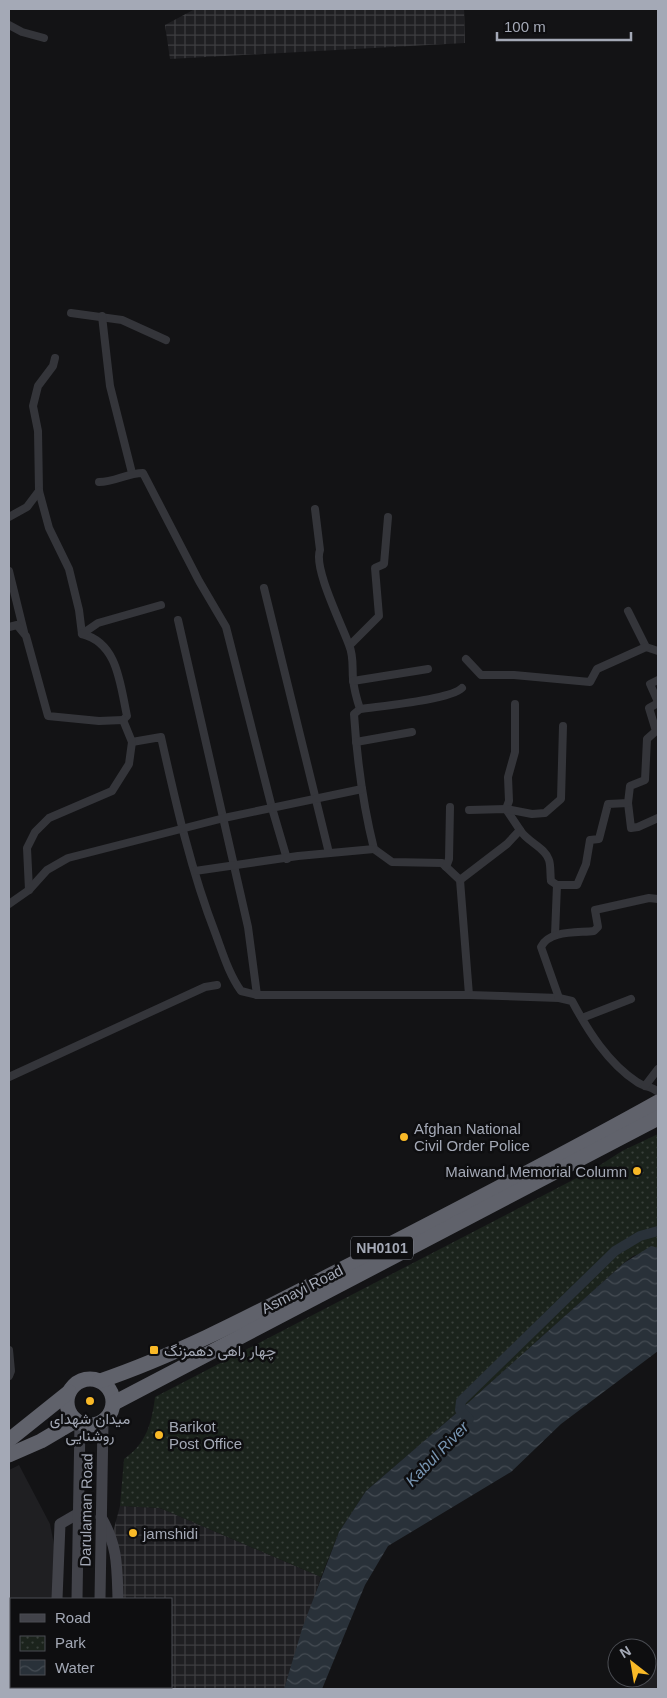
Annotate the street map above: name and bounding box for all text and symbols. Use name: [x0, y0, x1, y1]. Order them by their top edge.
scale bar: [497, 10, 631, 42]
text: 100 m: [504, 18, 546, 35]
place label: Afghan National Civil Order Police: [414, 1120, 530, 1154]
marker: Afghan National Civil Order Police: [398, 1131, 410, 1143]
place label: Maiwand Memorial Column: [445, 1163, 627, 1180]
marker: Maiwand Memorial Column: [631, 1165, 643, 1177]
road number: NH0101: [351, 1236, 413, 1260]
street label: Asmayi Road: [258, 1261, 346, 1317]
place label: چهار راهی دهمزنگ: [164, 1342, 276, 1361]
marker: چهار راهی دهمزنگ: [148, 1344, 160, 1356]
marker: میدان شهدای روشنایی: [84, 1395, 96, 1407]
place label: میدان شهدای روشنایی: [50, 1410, 130, 1446]
place label: Barikot Post Office: [169, 1418, 242, 1452]
water label: Kabul River: [402, 1418, 472, 1490]
marker: Barikot Post Office: [153, 1429, 165, 1441]
street label: Darulaman Road: [77, 1453, 95, 1567]
place label: jamshidi: [142, 1525, 198, 1542]
marker: jamshidi: [127, 1527, 139, 1539]
legend: [10, 1598, 172, 1688]
text: Road: [55, 1609, 91, 1626]
text: Park: [55, 1634, 86, 1651]
north arrow: [607, 1638, 657, 1688]
text: N: [617, 1642, 634, 1661]
text: Water: [55, 1659, 94, 1676]

